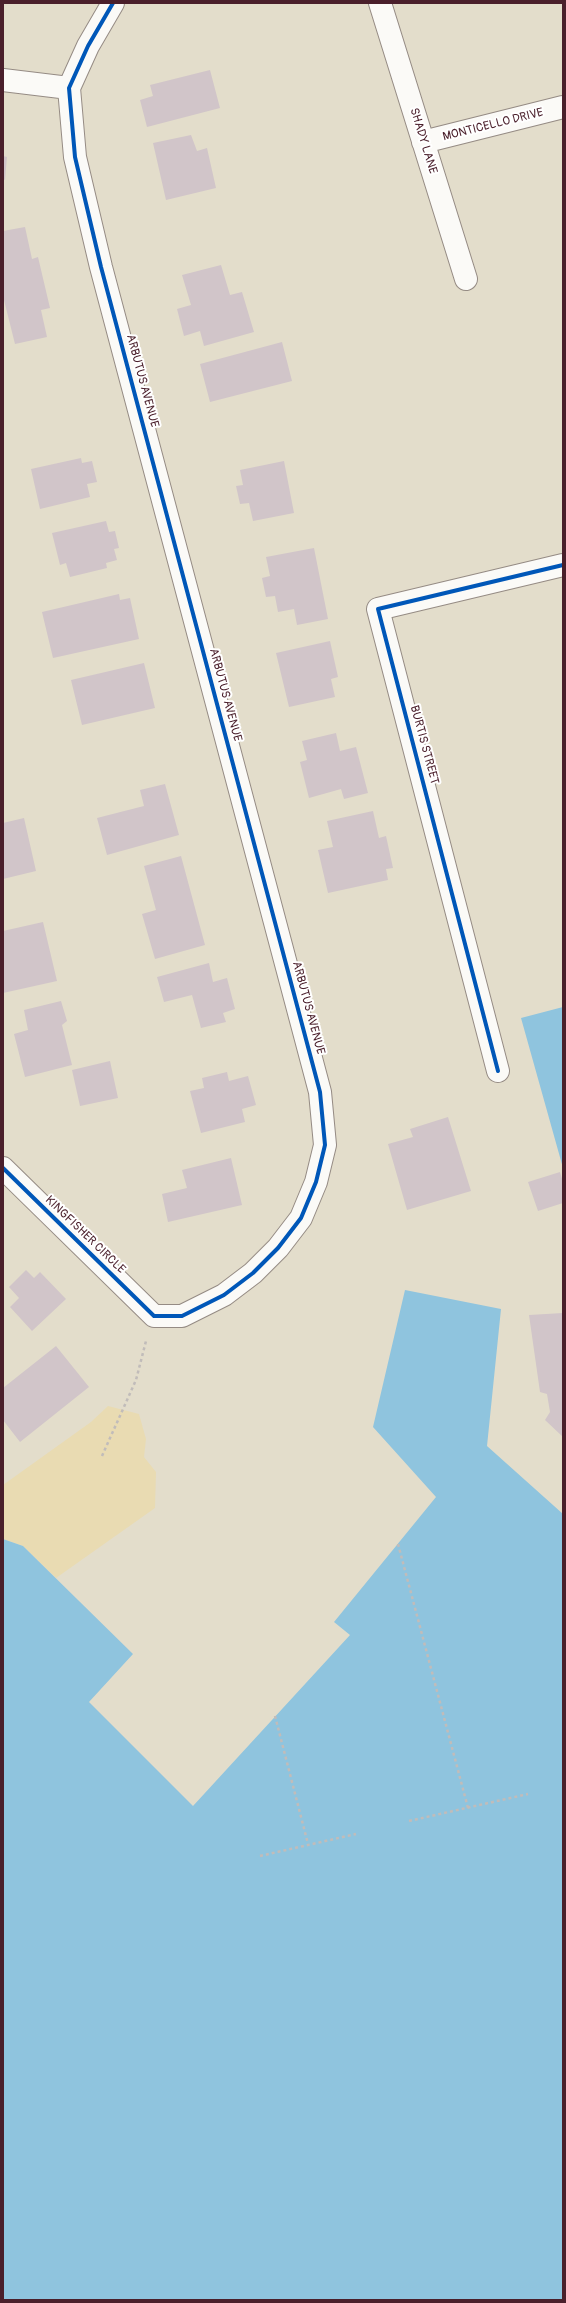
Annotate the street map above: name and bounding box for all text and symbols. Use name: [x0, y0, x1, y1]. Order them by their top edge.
street label: SHADY LANE: [406, 106, 440, 176]
street label: MONTICELLO DRIVE: [441, 106, 545, 144]
street label: ARBUTUS AVENUE: [123, 333, 161, 429]
street label: ARBUTUS AVENUE: [206, 647, 244, 743]
street label: BURTIS STREET: [407, 704, 441, 786]
street label: ARBUTUS AVENUE: [289, 960, 327, 1056]
street label: KINGFISHER CIRCLE: [42, 1193, 128, 1277]

